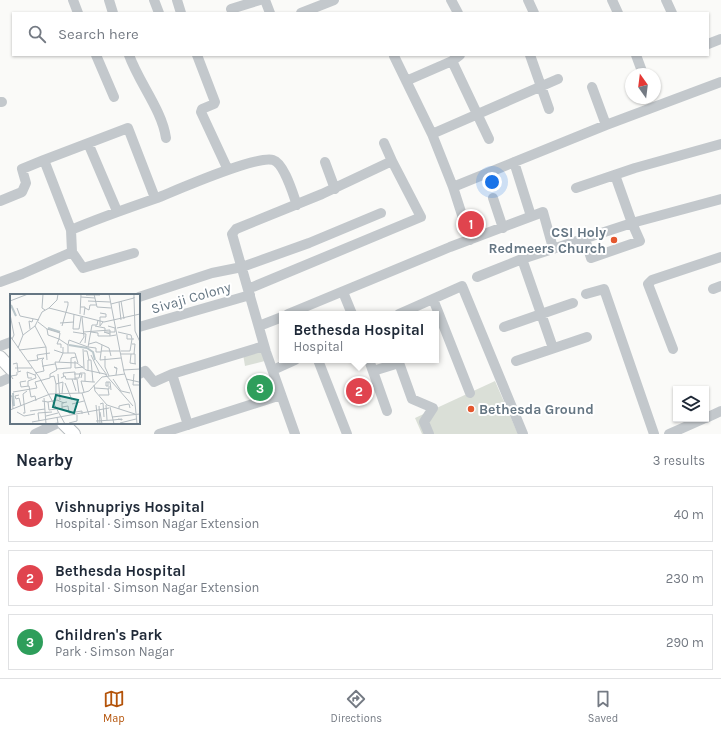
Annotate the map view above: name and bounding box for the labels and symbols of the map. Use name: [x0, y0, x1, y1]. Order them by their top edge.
north arrow: [625, 68, 661, 104]
your location: [482, 172, 502, 192]
pin: 1: [458, 209, 484, 239]
place label: CSI Holy Redmeers Church: [488, 224, 606, 257]
marker: CSI Holy Redmeers Church: [609, 235, 619, 245]
street label: Sivaji Colony: [149, 278, 233, 317]
inset map: [10, 294, 140, 424]
pin: 3: [247, 373, 273, 403]
pin: 2: [346, 376, 372, 406]
place label: Bethesda Ground: [479, 401, 594, 418]
marker: Bethesda Ground: [466, 404, 476, 414]

